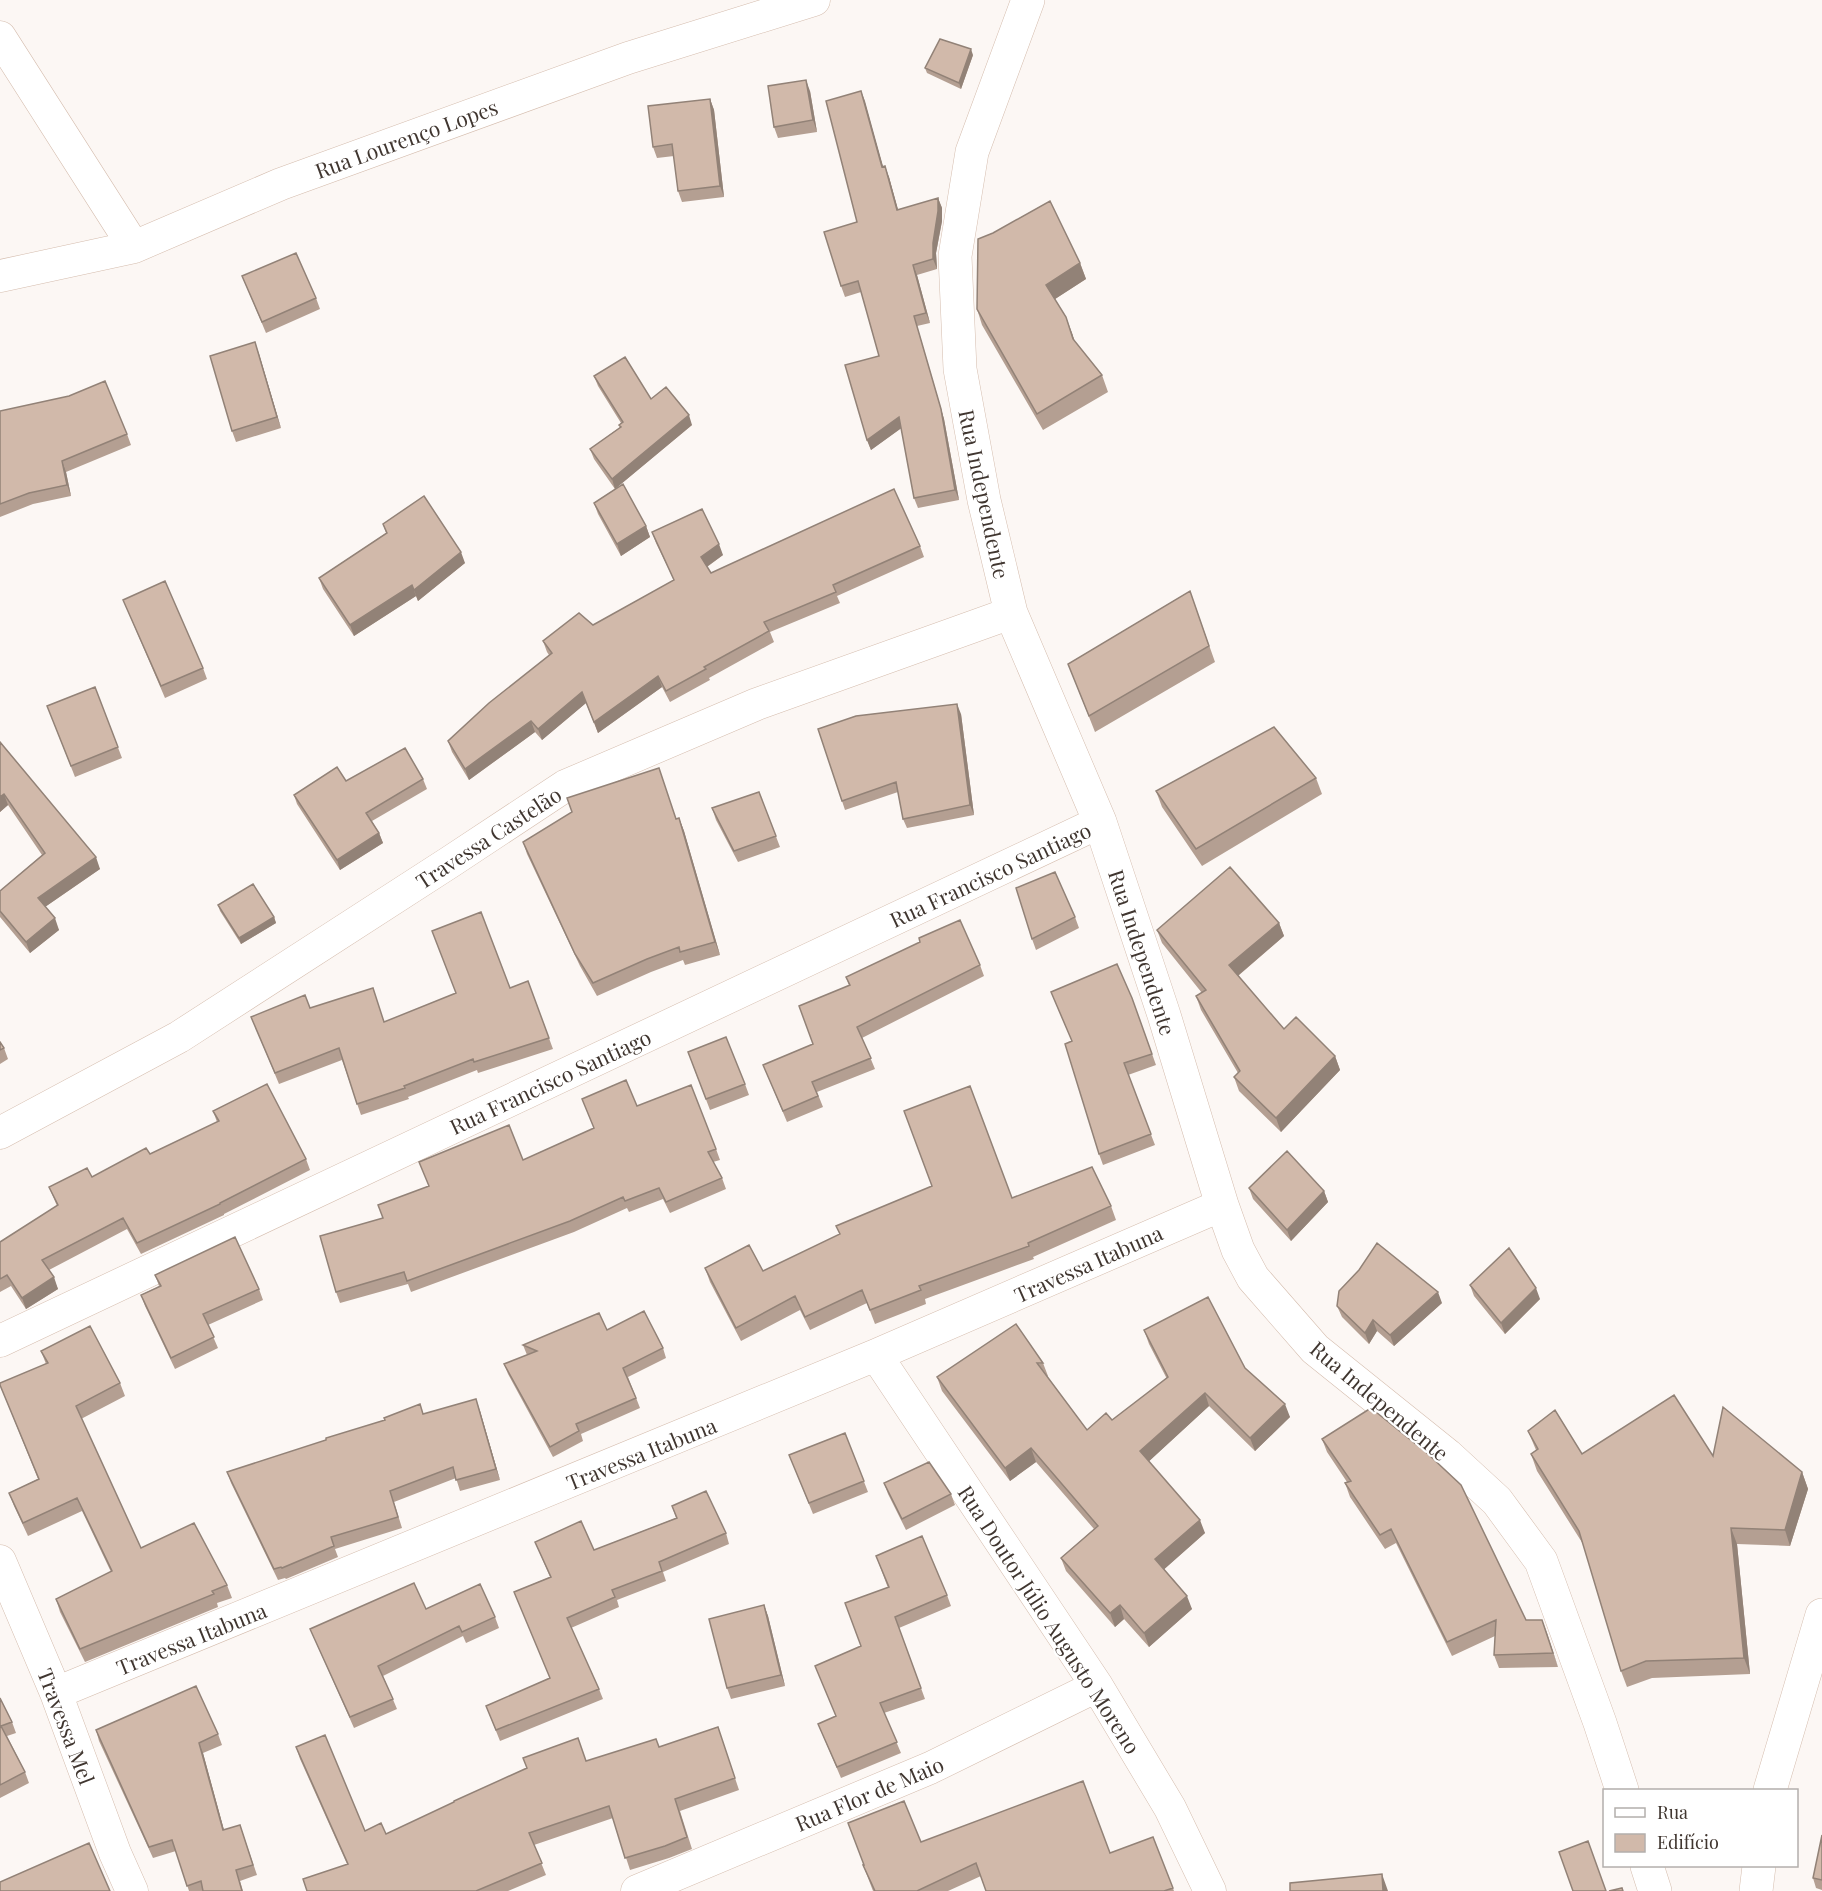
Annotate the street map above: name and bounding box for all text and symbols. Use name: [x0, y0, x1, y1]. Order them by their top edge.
street label: Rua Lourenço Lopes: [311, 92, 501, 184]
street label: Rua Independente: [953, 407, 1017, 581]
street label: Travessa Castelão: [410, 780, 566, 894]
street label: Rua Francisco Santiago: [885, 815, 1095, 933]
street label: Rua Independente: [1103, 866, 1183, 1038]
street label: Rua Francisco Santiago: [445, 1022, 655, 1140]
street label: Travessa Itabuna: [1009, 1218, 1167, 1308]
street label: Rua Independente: [1305, 1334, 1455, 1466]
street label: Travessa Itabuna: [562, 1410, 721, 1496]
street label: Rua Doutor Júlio Augusto Moreno: [953, 1479, 1147, 1759]
street label: Travessa Itabuna: [112, 1595, 271, 1681]
street label: Travessa Mel: [32, 1664, 102, 1788]
street label: Rua Flor de Maio: [790, 1749, 948, 1837]
legend: [1603, 1789, 1798, 1867]
text: Rua: [1657, 1800, 1688, 1824]
text: Edifício: [1657, 1830, 1719, 1854]

